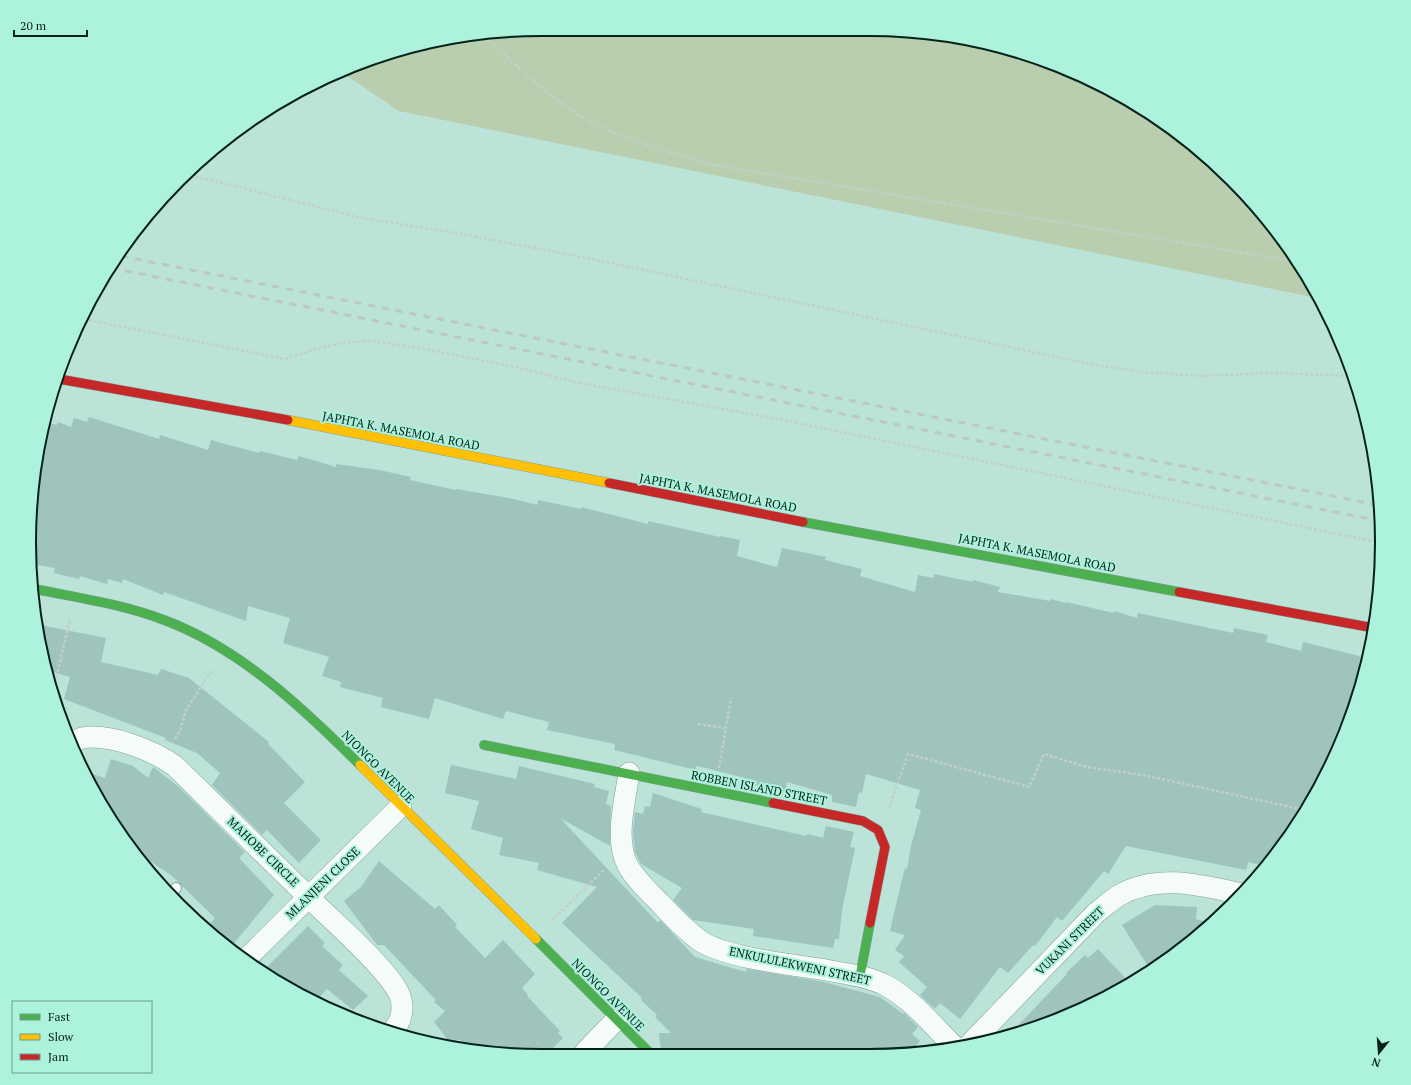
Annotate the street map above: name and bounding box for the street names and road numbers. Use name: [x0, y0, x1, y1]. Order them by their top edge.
street label: JAPHTA K. MASEMOLA ROAD: [321, 408, 481, 453]
street label: JAPHTA K. MASEMOLA ROAD: [638, 470, 798, 515]
street label: JAPHTA K. MASEMOLA ROAD: [957, 530, 1117, 575]
street label: NJONGO AVENUE: [339, 727, 418, 806]
street label: ROBBEN ISLAND STREET: [690, 767, 829, 808]
street label: MAHOBE CIRCLE: [224, 814, 302, 890]
street label: MLANJENI CLOSE: [282, 843, 363, 922]
street label: VUKANI STREET: [1032, 903, 1107, 978]
street label: ENKULULEKWENI STREET: [728, 943, 873, 988]
street label: NJONGO AVENUE: [569, 955, 648, 1034]

